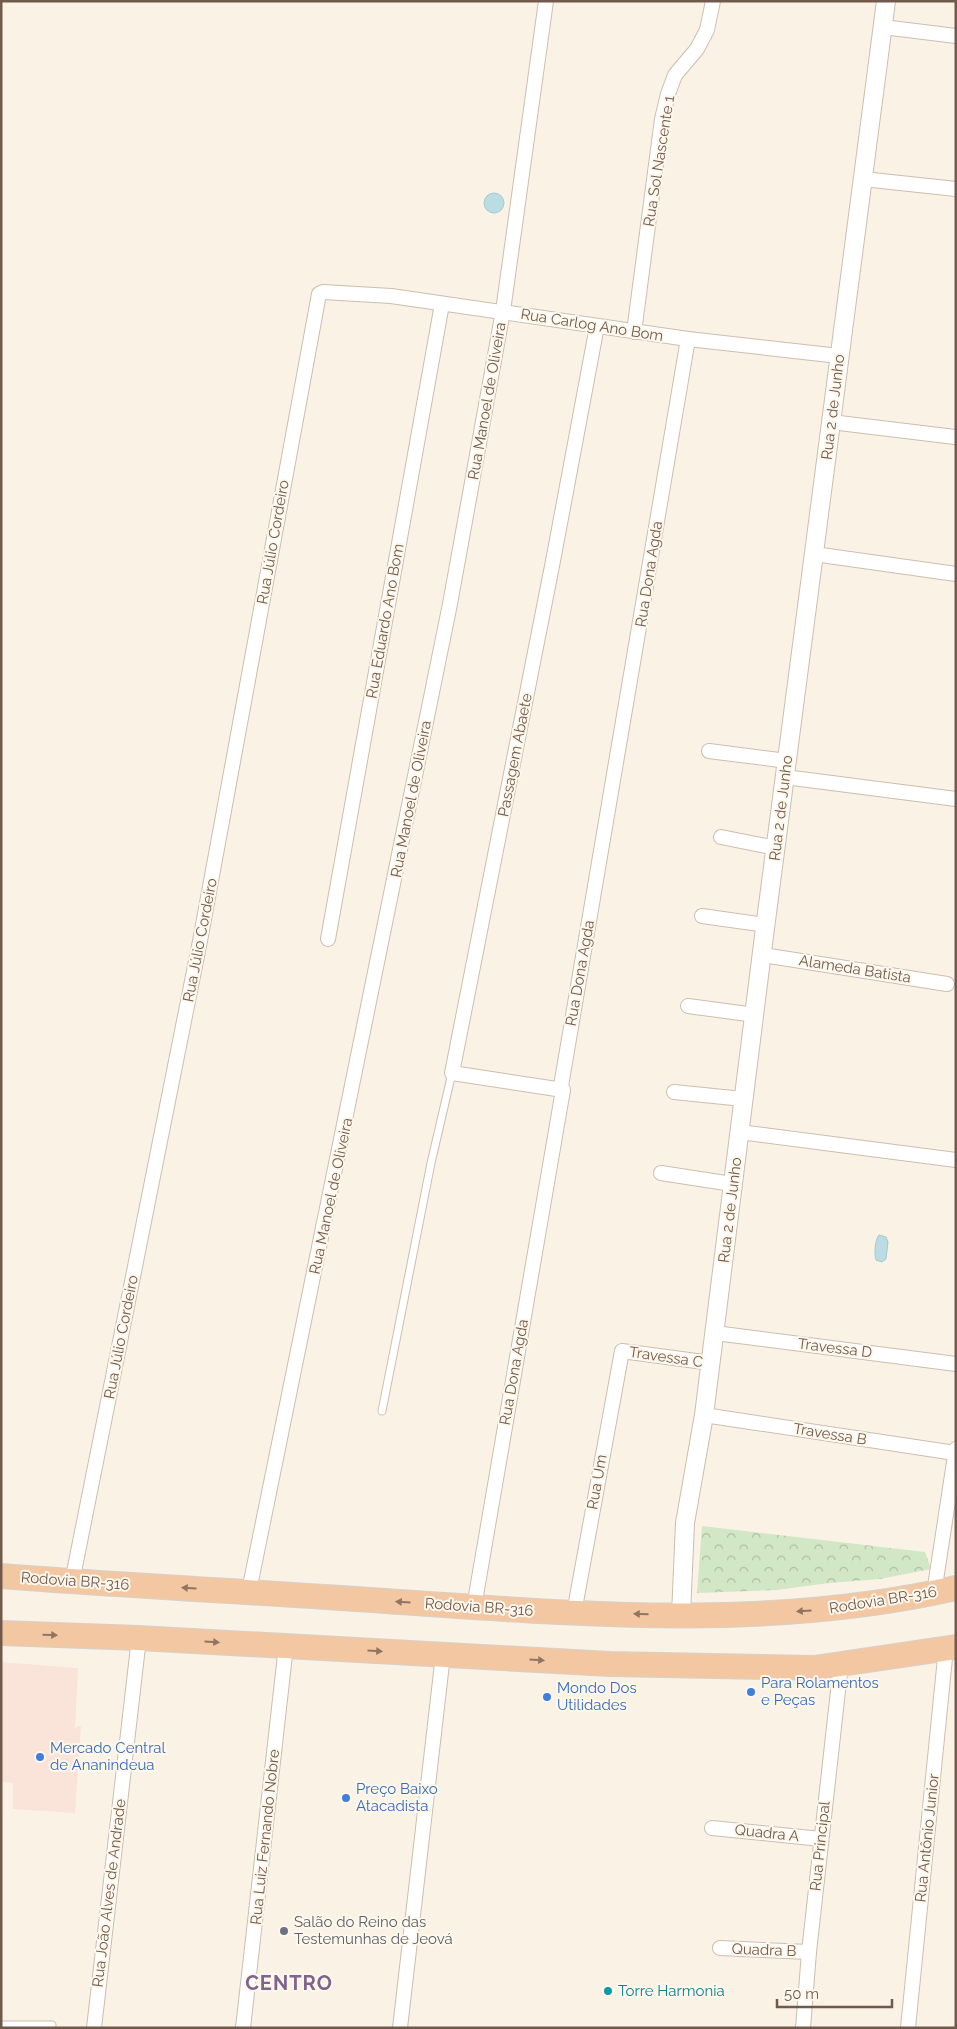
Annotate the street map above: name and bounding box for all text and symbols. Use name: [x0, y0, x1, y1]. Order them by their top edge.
street label: Rua Sol Nascente 1: [640, 94, 678, 228]
street label: Rua Carlog Ano Bom: [519, 305, 665, 345]
street label: Rua Manoel de Oliveira: [464, 321, 510, 481]
street label: Rua 2 de Junho: [818, 353, 848, 461]
street label: Rua Júlio Cordeiro: [253, 478, 293, 606]
street label: Rua Dona Agda: [632, 520, 666, 628]
street label: Rua Eduardo Ano Bom: [363, 542, 407, 700]
street label: Passagem Abaete: [494, 692, 536, 818]
street label: Rua Manoel de Oliveira: [387, 719, 435, 879]
street label: Rua 2 de Junho: [766, 754, 796, 862]
street label: Rua Júlio Cordeiro: [179, 876, 221, 1004]
street label: Rua Dona Agda: [562, 919, 598, 1027]
street label: Alameda Batista: [798, 951, 912, 987]
street label: Rua Manoel de Oliveira: [306, 1116, 356, 1276]
street label: Rua 2 de Junho: [715, 1156, 745, 1264]
street label: Rua Júlio Cordeiro: [100, 1273, 142, 1401]
street label: Rua Dona Agda: [496, 1318, 532, 1426]
street label: Travessa D: [797, 1335, 873, 1362]
street label: Travessa C: [628, 1343, 704, 1371]
street label: Travessa B: [792, 1419, 868, 1449]
street label: Rua Um: [583, 1453, 611, 1511]
street label: Rodovia BR-316: [20, 1568, 130, 1594]
street label: Rodovia BR-316: [828, 1583, 938, 1617]
one-way arrow: [181, 1584, 197, 1592]
street label: Rodovia BR-316: [424, 1594, 534, 1620]
one-way arrow: [395, 1597, 411, 1605]
one-way arrow: [796, 1607, 812, 1615]
one-way arrow: [633, 1610, 649, 1618]
one-way arrow: [42, 1631, 58, 1639]
one-way arrow: [205, 1638, 221, 1646]
one-way arrow: [367, 1648, 383, 1656]
one-way arrow: [529, 1657, 545, 1665]
place label: Para Rolamentos e Peças: [761, 1674, 879, 1709]
place label: Mondo Dos Utilidades: [557, 1679, 637, 1714]
marker: Para Rolamentos e Peças: [745, 1686, 757, 1698]
marker: Mondo Dos Utilidades: [541, 1691, 553, 1703]
place label: Mercado Central de Ananindeua: [50, 1739, 167, 1774]
street label: Rua Luiz Fernando Nobre: [247, 1748, 283, 1926]
marker: Mercado Central de Ananindeua: [34, 1751, 46, 1763]
street label: Rua Antônio Junior: [911, 1772, 943, 1903]
place label: Preço Baixo Atacadista: [356, 1780, 438, 1815]
marker: Preço Baixo Atacadista: [340, 1792, 352, 1804]
street label: Rua João Alves de Andrade: [89, 1798, 130, 1988]
street label: Rua Principal: [806, 1799, 834, 1892]
street label: Quadra A: [734, 1821, 800, 1845]
place label: Salão do Reino das Testemunhas de Jeová: [294, 1913, 453, 1948]
marker: Salão do Reino das Testemunhas de Jeová: [278, 1925, 290, 1937]
street label: Quadra B: [731, 1940, 797, 1960]
district label: CENTRO: [245, 1971, 333, 1995]
scale bar: [777, 1976, 892, 2008]
place label: Torre Harmonia: [618, 1982, 725, 2000]
marker: Torre Harmonia: [602, 1985, 614, 1997]
text: 50 m: [784, 1985, 819, 2003]

